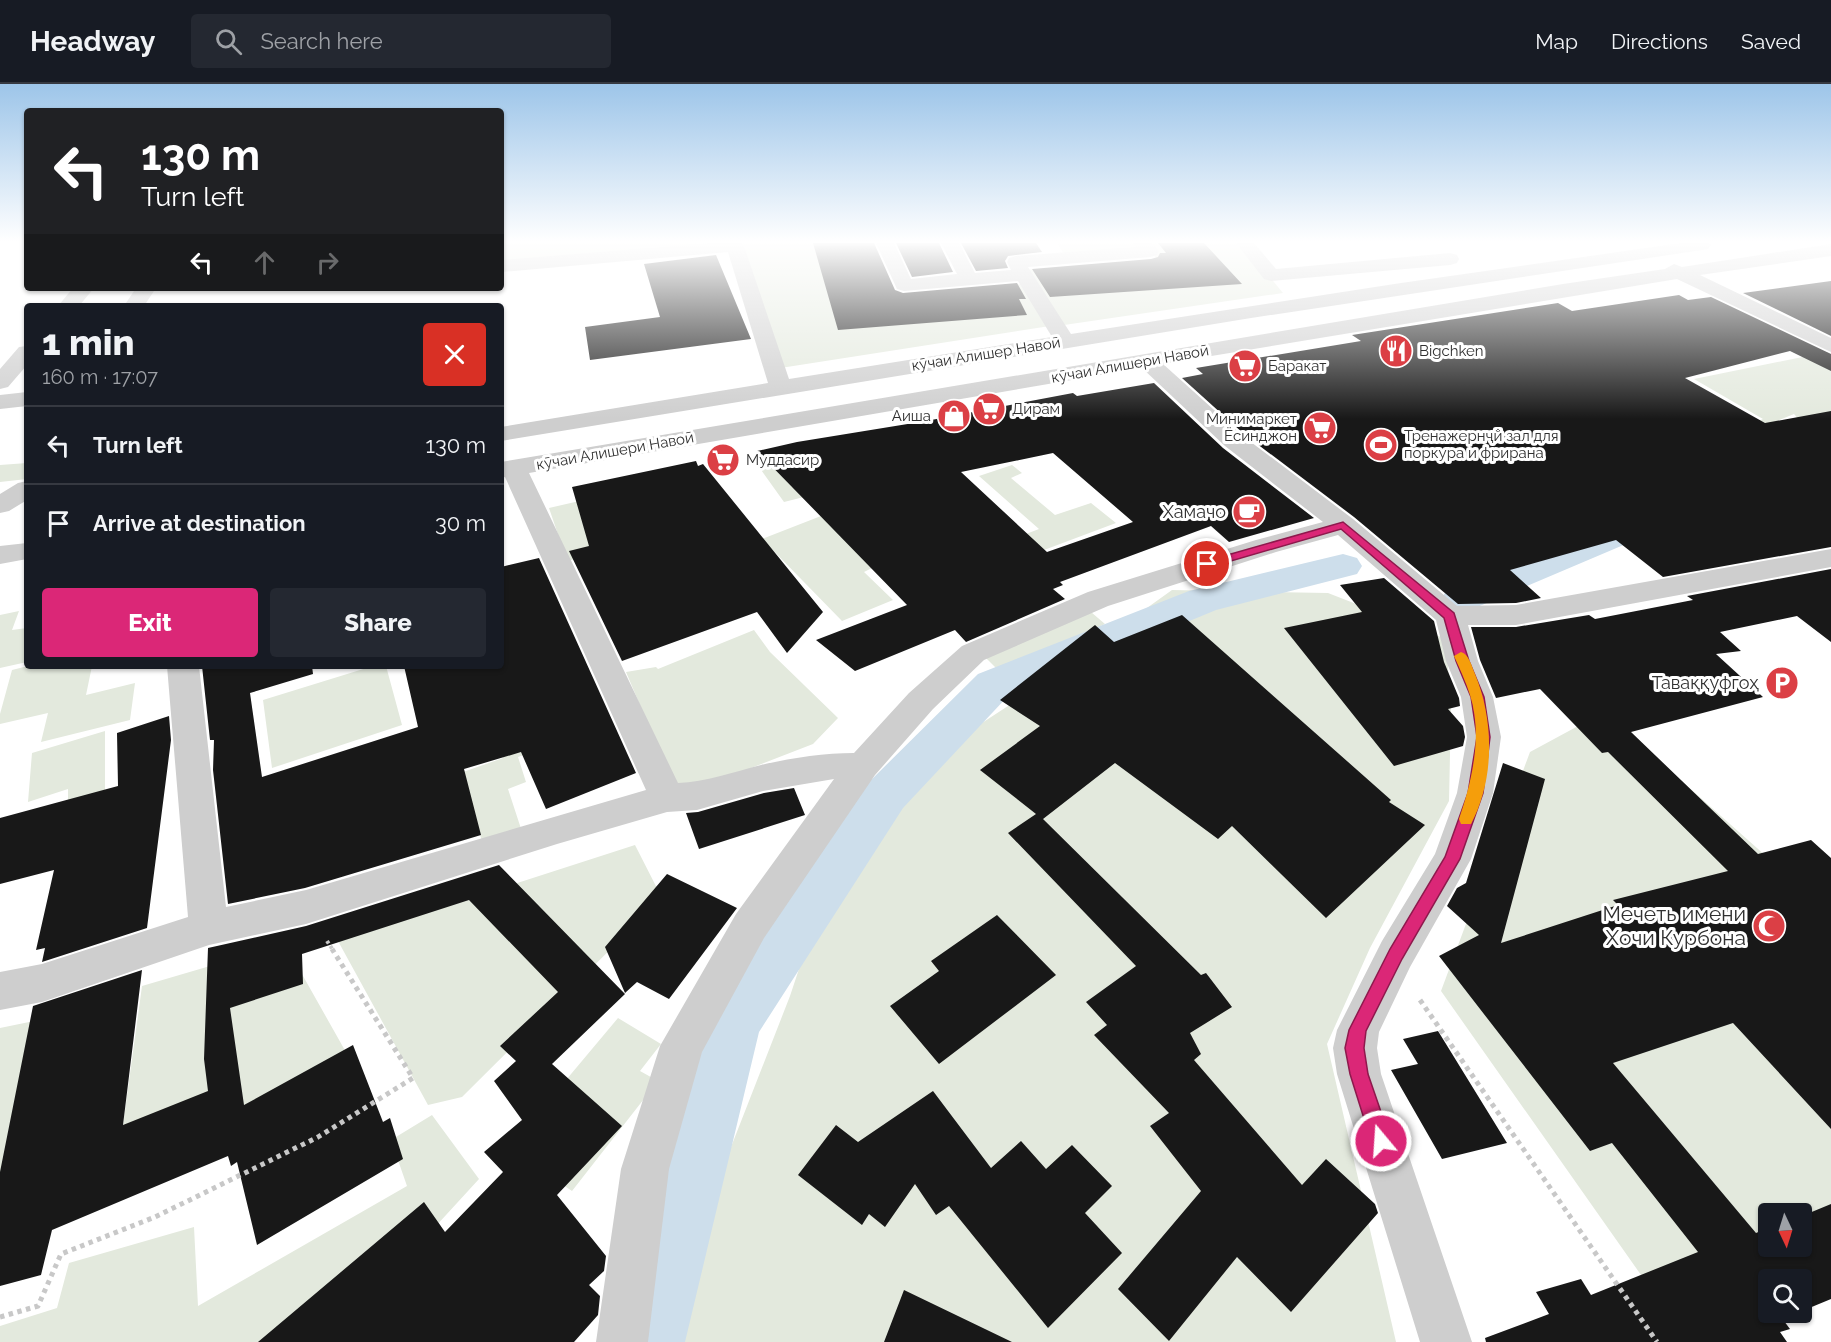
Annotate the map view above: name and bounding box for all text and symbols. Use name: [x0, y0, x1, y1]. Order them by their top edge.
search box: [191, 14, 611, 68]
text: Headway: [30, 25, 155, 58]
icon: search: [212, 25, 245, 58]
text: Search here: [260, 28, 383, 54]
text: Map: [1535, 29, 1578, 54]
text: Directions: [1611, 29, 1708, 54]
text: Saved: [1741, 29, 1801, 54]
text: 130 m: [141, 131, 260, 180]
icon: left: [42, 132, 120, 210]
text: Turn left: [141, 181, 244, 212]
icon: left: [185, 246, 218, 279]
icon: ahead: [248, 246, 281, 279]
icon: right: [311, 246, 344, 279]
text: 1 min: [42, 321, 134, 363]
button: close: [423, 323, 486, 386]
street label: кӯчаи Алишер Навоӣ: [910, 333, 1062, 375]
restaurant icon: Bigchken: [1378, 333, 1414, 369]
street label: кӯчаи Алишери Навоӣ: [1050, 341, 1210, 387]
place label: Bigchken: [1419, 342, 1484, 360]
supermarket icon: Баракат: [1227, 348, 1263, 384]
place label: Баракат: [1268, 357, 1326, 375]
text: 160 m · 17:07: [42, 365, 158, 389]
supermarket icon: Дирам: [971, 391, 1007, 427]
shop icon: Аиша: [936, 398, 972, 434]
place label: Дирам: [1012, 400, 1060, 418]
place label: Аиша: [892, 407, 931, 425]
place label: Минимаркет Ёсинджон: [1206, 410, 1297, 445]
supermarket icon: Минимаркет Ёсинджон: [1302, 410, 1338, 446]
sports icon: Тренажернҷй зал для поркура и фрирана: [1363, 427, 1399, 463]
place label: Тренажернҷй зал для поркура и фрирана: [1404, 427, 1559, 462]
street label: кӯчаи Алишери Навоӣ: [535, 428, 695, 474]
icon: left: [42, 429, 75, 462]
text: Turn left: [93, 432, 183, 458]
text: 130 m: [426, 432, 486, 458]
supermarket icon: Муддасир: [705, 442, 741, 478]
place label: Муддасир: [746, 451, 819, 469]
cafe icon: Хамачо: [1231, 494, 1267, 530]
place label: Хамачо: [1162, 501, 1226, 522]
icon: arrive: [42, 507, 75, 540]
text: Arrive at destination: [93, 510, 306, 536]
text: 30 m: [435, 510, 486, 536]
pin: [1181, 538, 1232, 589]
icon: arrive: [1190, 547, 1223, 580]
button: Exit: [42, 588, 258, 657]
button: Share: [270, 588, 486, 657]
parking icon: Таваққуфгоҳ: [1764, 665, 1800, 701]
place label: Таваққуфгоҳ: [1652, 672, 1759, 693]
place label: Мечеть имени Хочи Курбона: [1602, 901, 1746, 950]
mosque icon: Мечеть имени Хочи Курбона: [1751, 908, 1787, 944]
position arrow: [1349, 1109, 1413, 1173]
north arrow: [1758, 1203, 1812, 1257]
map controls: [1758, 1203, 1812, 1323]
button: search: [1758, 1269, 1812, 1323]

